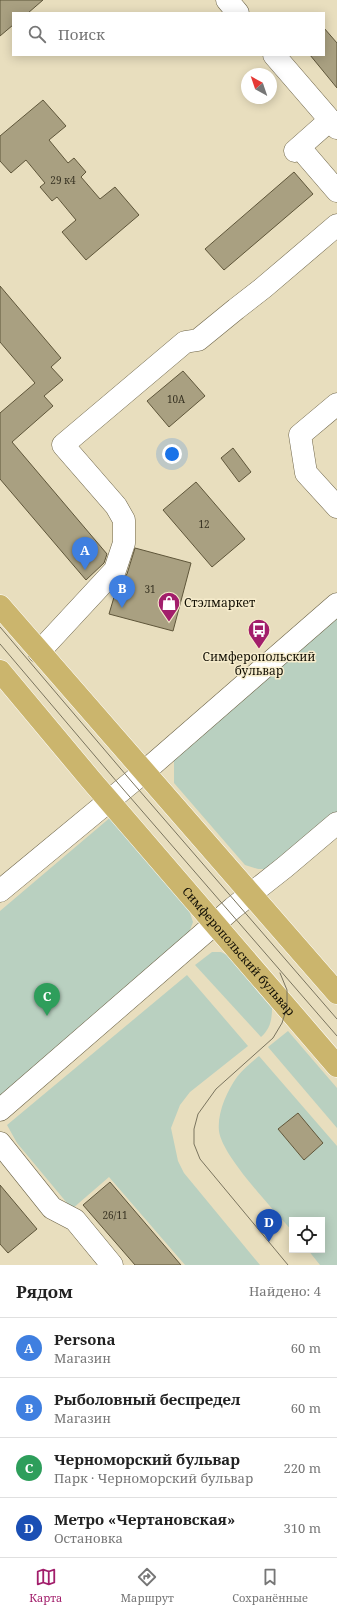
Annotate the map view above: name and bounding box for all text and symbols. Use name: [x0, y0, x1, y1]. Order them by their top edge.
search box: [12, 12, 325, 56]
icon: search: [26, 23, 48, 45]
text: Поиск: [58, 24, 105, 44]
north arrow: [241, 68, 277, 104]
house number: 29 к4: [50, 173, 76, 187]
house number: 10А: [167, 392, 186, 406]
your location: [162, 444, 182, 464]
house number: 12: [198, 517, 210, 531]
pin: A: [72, 537, 98, 570]
pin: B: [109, 575, 135, 608]
house number: 31: [144, 582, 156, 596]
shop icon: Стэлмаркет: [156, 590, 182, 623]
place label: Стэлмаркет: [184, 594, 256, 611]
bus stop icon: Симферопольский бульвар: [246, 617, 272, 650]
place label: Симферопольский бульвар: [203, 648, 315, 679]
street label: Симферопольский бульвар: [179, 883, 299, 1019]
pin: C: [34, 983, 60, 1016]
house number: 26/11: [102, 1208, 128, 1222]
pin: D: [256, 1209, 282, 1242]
map controls: [289, 1217, 325, 1253]
button: locate: [289, 1217, 325, 1253]
text: Рядом: [16, 1280, 73, 1303]
text: Найдено: 4: [249, 1282, 321, 1300]
text: Persona: [54, 1329, 115, 1349]
text: A: [24, 1339, 34, 1357]
text: 60 m: [291, 1339, 321, 1357]
text: Магазин: [54, 1349, 111, 1367]
text: Рыболовный беспредел: [54, 1389, 240, 1409]
text: B: [25, 1399, 33, 1417]
text: 60 m: [291, 1399, 321, 1417]
text: Магазин: [54, 1409, 111, 1427]
text: Черноморский бульвар: [54, 1449, 240, 1469]
text: C: [25, 1459, 33, 1477]
text: 220 m: [284, 1459, 321, 1477]
text: Парк · Черноморский бульвар: [54, 1469, 253, 1487]
text: Метро «Чертановская»: [54, 1509, 235, 1529]
text: D: [24, 1519, 34, 1537]
text: 310 m: [284, 1519, 321, 1537]
text: Остановка: [54, 1529, 123, 1547]
tab: Карта: [29, 1566, 62, 1605]
tab: Маршрут: [121, 1566, 174, 1605]
tab: Сохранённые: [232, 1566, 308, 1605]

